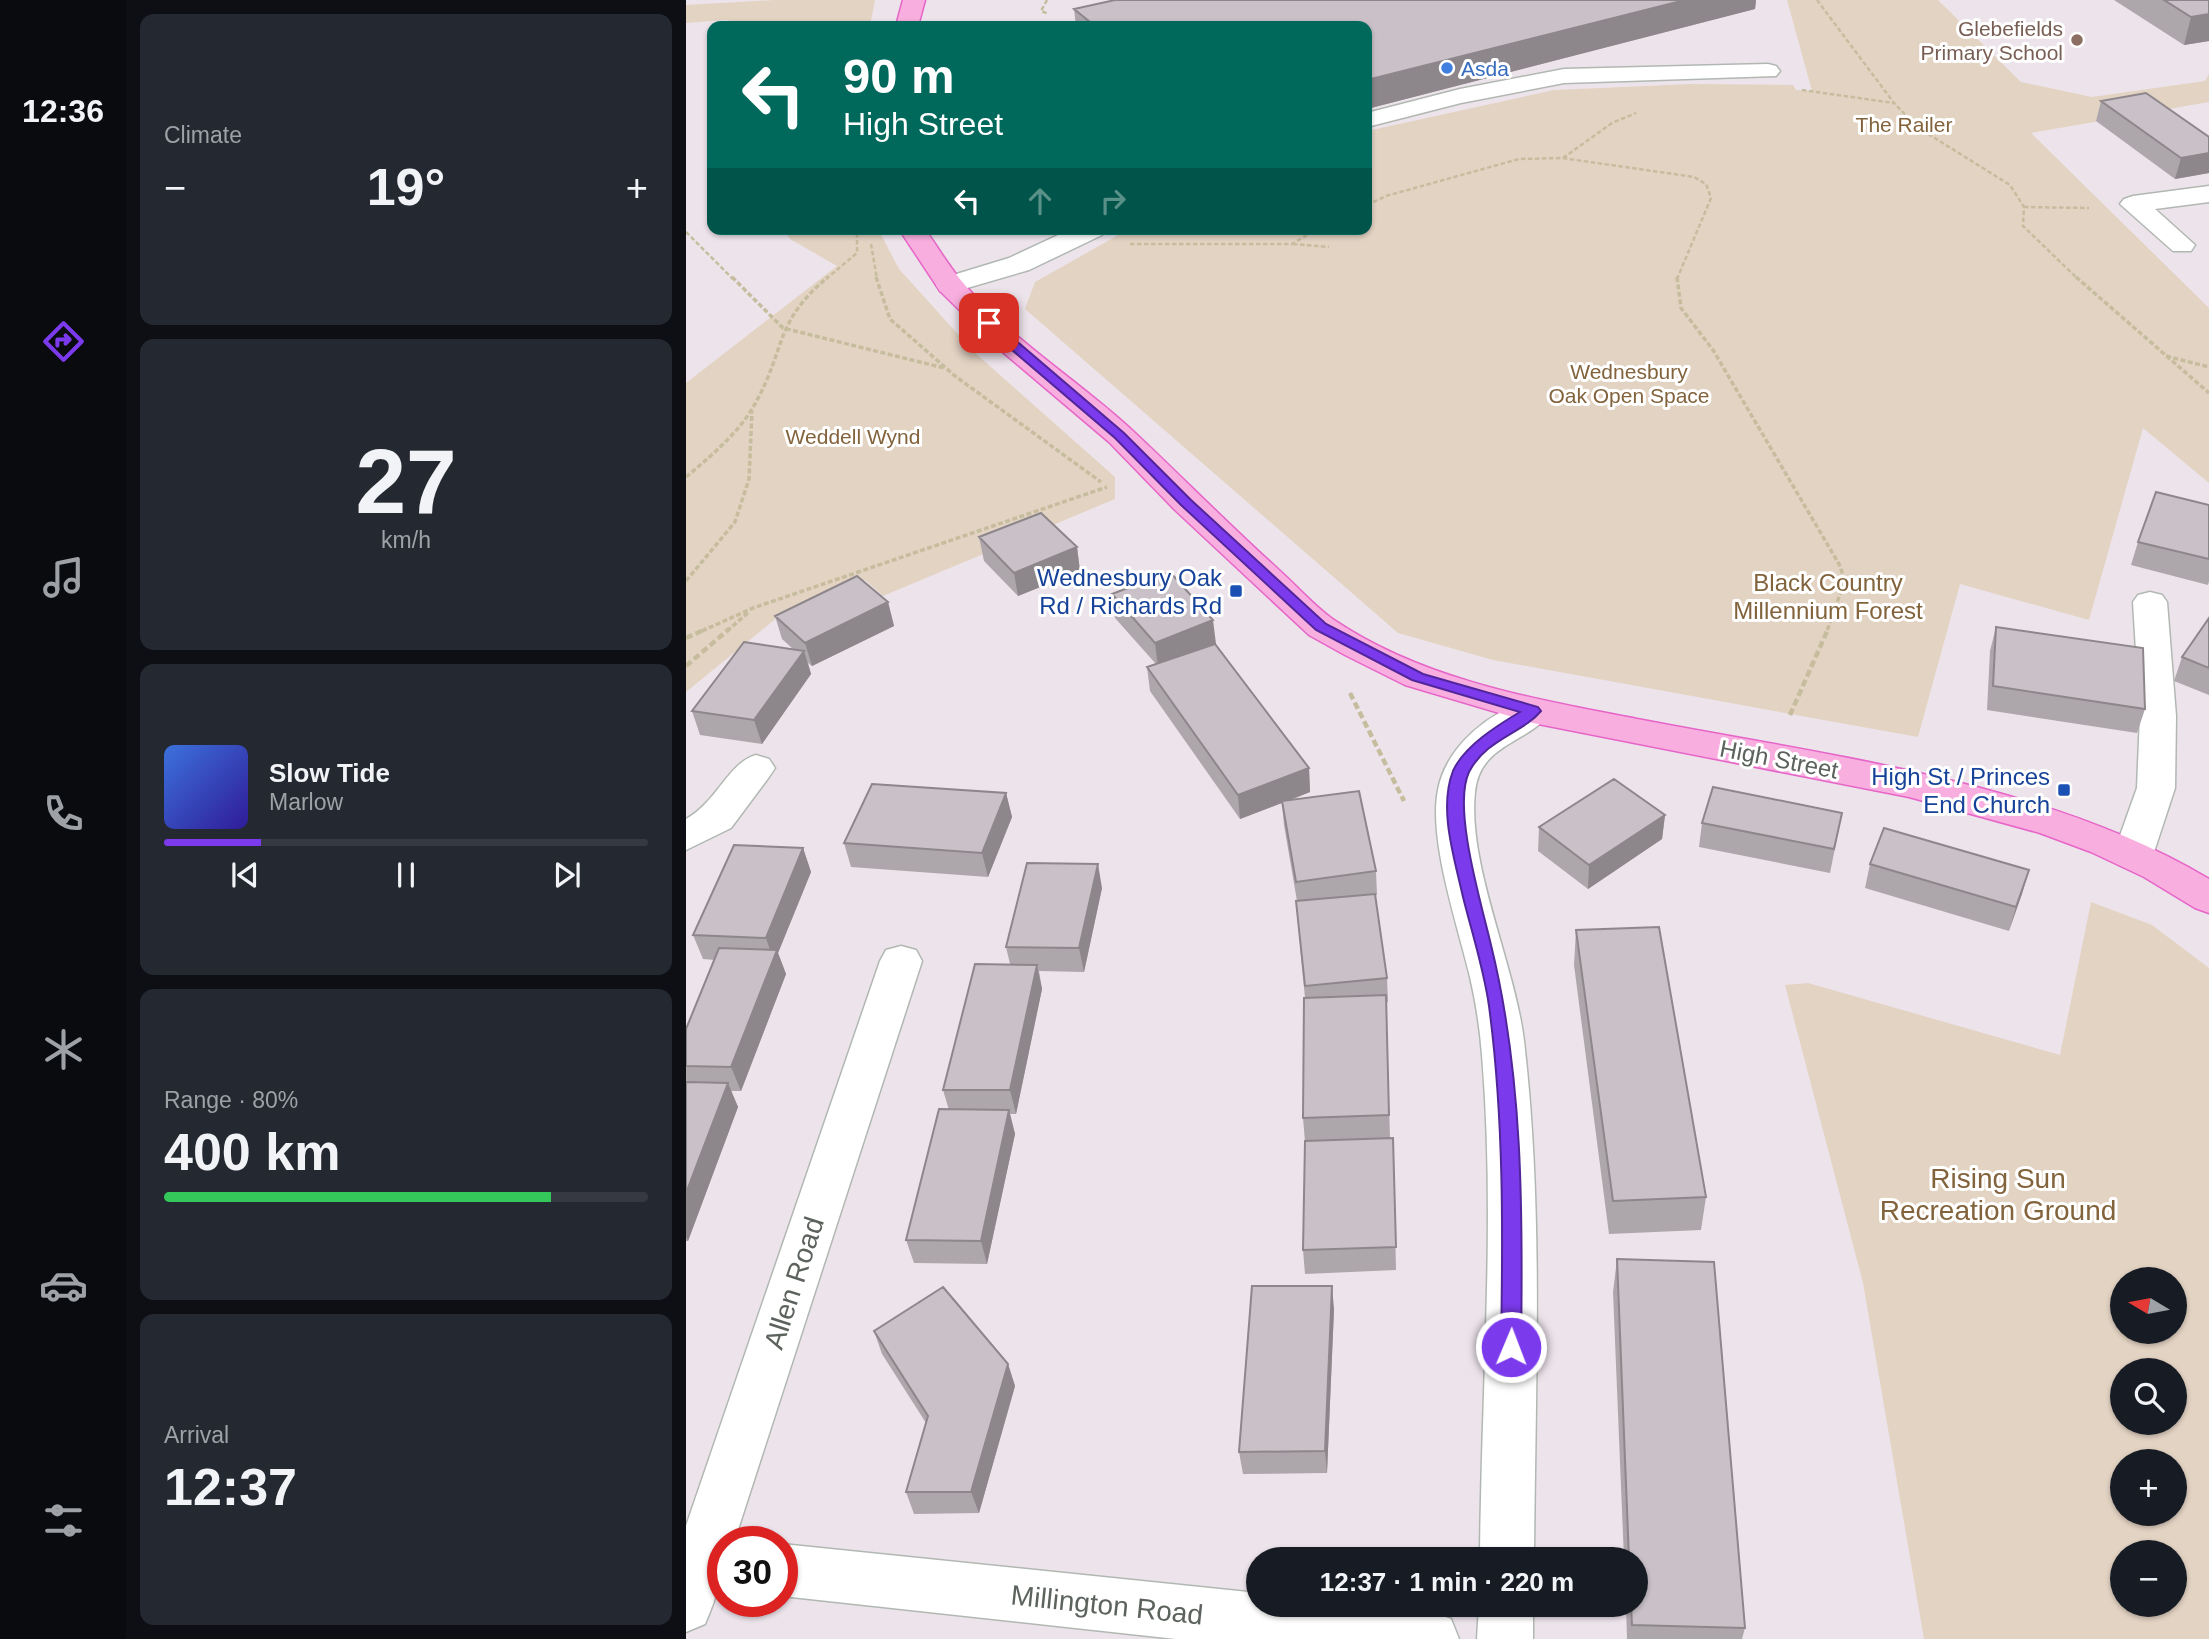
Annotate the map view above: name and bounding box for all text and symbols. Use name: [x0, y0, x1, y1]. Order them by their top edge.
place label: Glebefields Primary School: [1921, 17, 2063, 64]
marker: Glebefields Primary School: [2069, 32, 2085, 48]
icon: left: [728, 49, 819, 140]
text: 90 m: [843, 49, 955, 103]
place label: Asda: [1461, 57, 1509, 80]
marker: Asda: [1439, 60, 1455, 76]
text: 12:36: [22, 93, 104, 129]
text: High Street: [843, 106, 1003, 142]
park label: The Railer: [1856, 113, 1952, 136]
text: Climate: [164, 122, 242, 148]
text: 19°: [367, 158, 445, 216]
text: −: [164, 167, 186, 209]
text: +: [626, 167, 648, 209]
icon: left: [948, 182, 986, 220]
icon: ahead: [1021, 182, 1059, 220]
icon: right: [1094, 182, 1132, 220]
pin: [959, 293, 1019, 353]
icon: arrive: [970, 304, 1008, 342]
icon: directions: [39, 317, 88, 366]
park label: Wednesbury Oak Open Space: [1548, 360, 1710, 407]
park label: Weddell Wynd: [786, 425, 920, 448]
text: 27: [355, 431, 457, 532]
text: km/h: [381, 527, 431, 553]
icon: music: [39, 553, 88, 602]
place label: Wednesbury Oak Rd / Richards Rd: [1037, 564, 1223, 619]
park label: Black Country Millennium Forest: [1733, 569, 1923, 624]
marker: Wednesbury Oak Rd / Richards Rd: [1228, 583, 1244, 599]
street label: High Street: [1717, 734, 1841, 784]
text: Slow Tide: [269, 758, 390, 788]
place label: High St / Princes End Church: [1871, 763, 2050, 818]
marker: High St / Princes End Church: [2056, 782, 2072, 798]
icon: phone: [39, 789, 88, 838]
text: Marlow: [269, 789, 343, 815]
icon: previous: [226, 856, 264, 894]
icon: pause: [387, 856, 425, 894]
icon: next: [548, 856, 586, 894]
icon: climate: [39, 1025, 88, 1074]
text: Range · 80%: [164, 1087, 298, 1113]
text: 400 km: [164, 1123, 340, 1181]
park label: Rising Sun Recreation Ground: [1880, 1163, 2116, 1226]
street label: Allen Road: [758, 1213, 830, 1353]
icon: car: [39, 1261, 88, 1310]
north arrow: [2110, 1267, 2188, 1344]
map controls: [2110, 1267, 2187, 1617]
position arrow: [1474, 1310, 1548, 1384]
button: search: [2110, 1358, 2187, 1435]
text: Arrival: [164, 1422, 229, 1448]
button: +: [2110, 1449, 2187, 1526]
text: 12:37: [164, 1458, 297, 1516]
icon: filters: [39, 1496, 88, 1545]
speed limit sign: 30: [707, 1526, 798, 1617]
button: −: [2110, 1540, 2187, 1617]
text: 12:37 · 1 min · 220 m: [1320, 1567, 1574, 1597]
street label: Millington Road: [1009, 1579, 1205, 1631]

